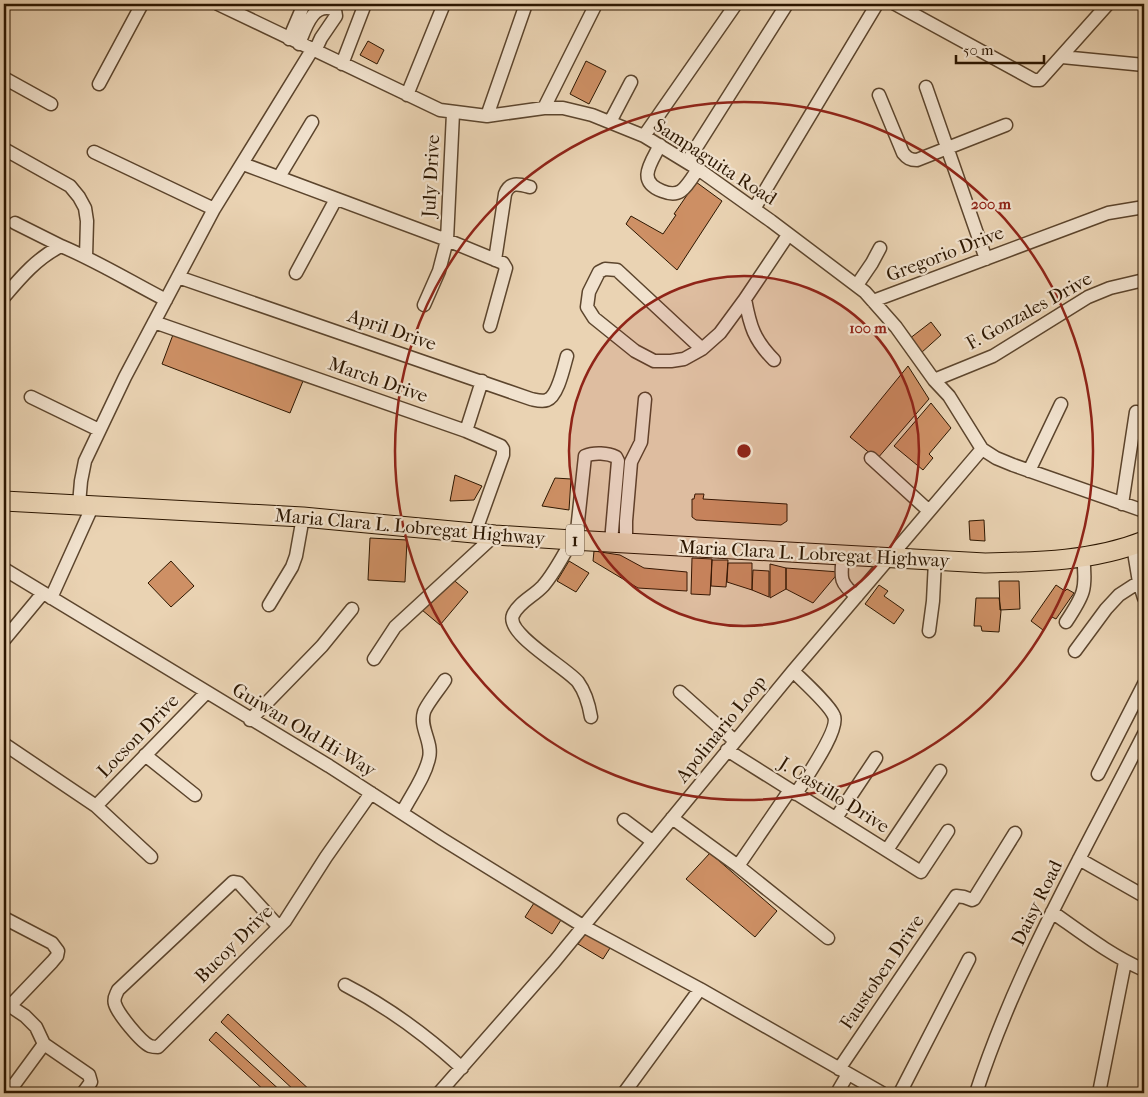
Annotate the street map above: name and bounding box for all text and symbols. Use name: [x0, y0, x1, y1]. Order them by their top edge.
scale bar: [956, 32, 1043, 64]
text: 50 m: [963, 41, 994, 59]
street label: Sampaguita Road: [649, 114, 781, 210]
street label: July Drive: [418, 134, 444, 220]
text: 200 m: [971, 195, 1011, 213]
street label: Gregorio Drive: [883, 221, 1007, 287]
street label: F. Gonzales Drive: [962, 267, 1096, 355]
street label: April Drive: [344, 304, 439, 355]
text: 100 m: [849, 319, 887, 337]
street label: March Drive: [325, 353, 431, 407]
centre of rings: [735, 442, 753, 460]
street label: Maria Clara L. Lobregat Highway: [274, 504, 547, 550]
road number: 1: [566, 524, 584, 556]
street label: Maria Clara L. Lobregat Highway: [678, 536, 951, 572]
street label: Apolinario Loop: [671, 671, 771, 788]
street label: Guiwan Old Hi-Way: [228, 678, 380, 782]
street label: Locson Drive: [93, 690, 183, 782]
street label: J. Castillo Drive: [773, 751, 893, 838]
street label: Daisy Road: [1007, 856, 1067, 949]
street label: Bucoy Drive: [190, 900, 278, 988]
street label: Faustoben Drive: [835, 910, 929, 1034]

